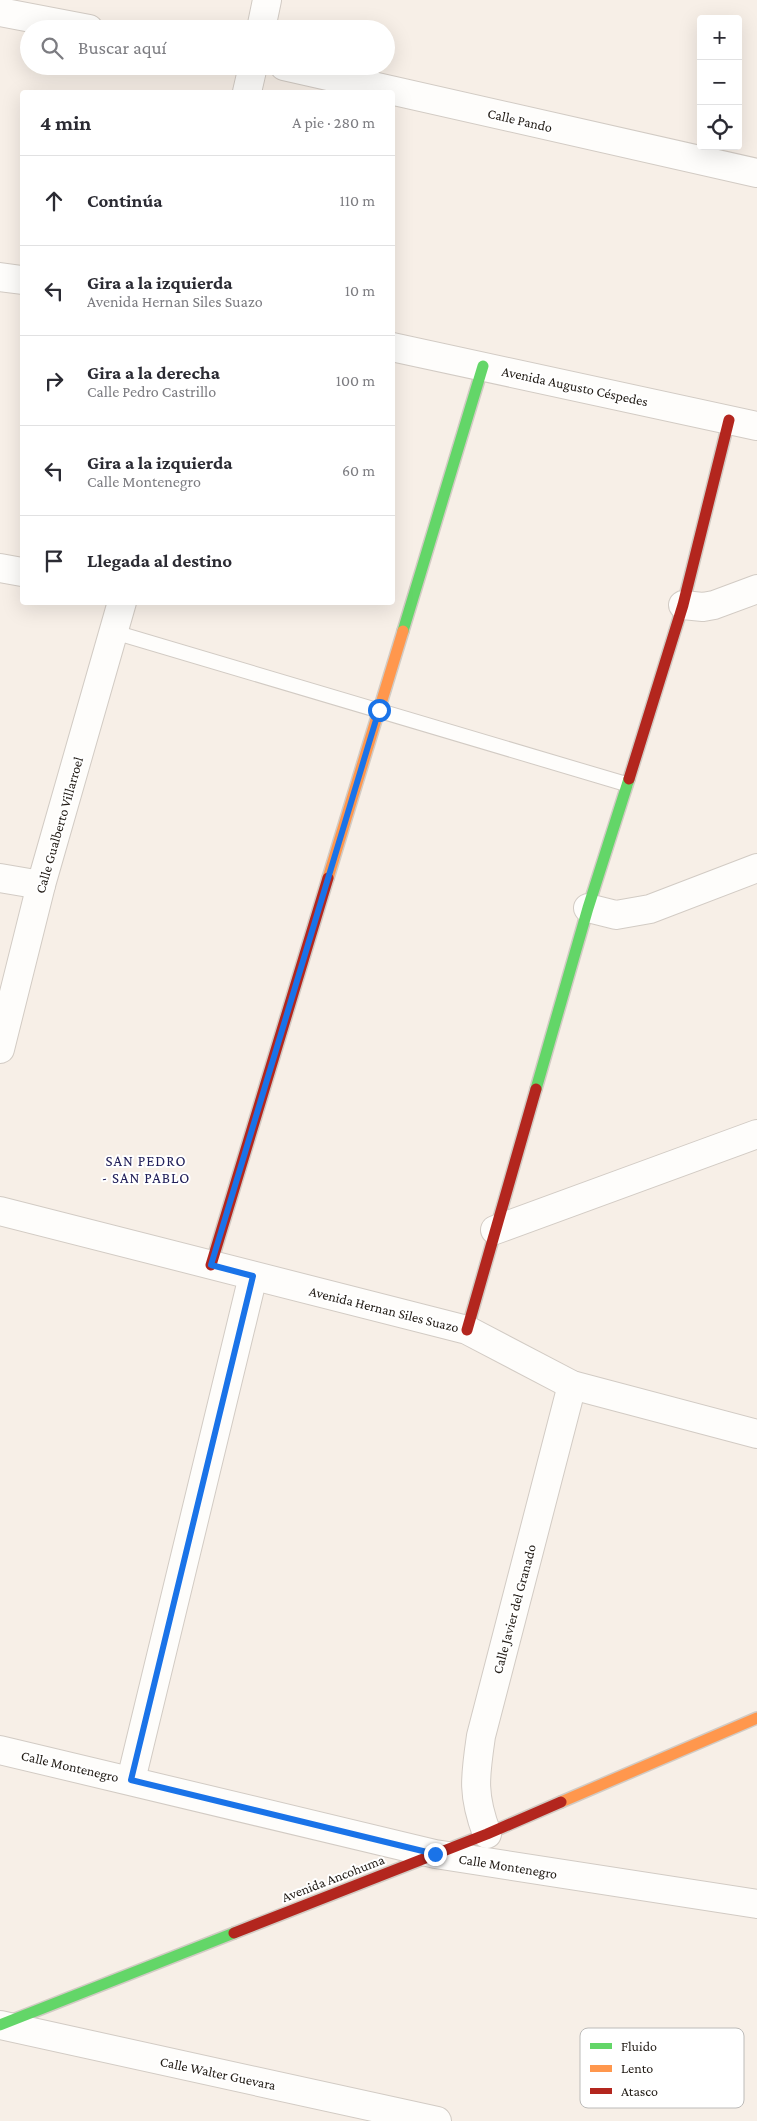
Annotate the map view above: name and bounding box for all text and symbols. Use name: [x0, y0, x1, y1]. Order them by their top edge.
map controls: [697, 15, 742, 150]
button: +: [697, 15, 742, 60]
search box: [20, 20, 395, 75]
icon: search: [38, 34, 66, 62]
text: Buscar aquí: [78, 37, 167, 58]
button: −: [697, 60, 742, 105]
street label: Calle Pando: [486, 105, 554, 135]
button: locate: [697, 105, 742, 150]
text: 4 min: [40, 111, 91, 135]
text: A pie · 280 m: [292, 114, 375, 131]
icon: ahead: [40, 187, 68, 215]
text: Continúa: [87, 190, 163, 211]
text: 110 m: [339, 192, 375, 209]
text: Gira a la izquierda: [87, 272, 233, 293]
icon: left: [40, 277, 68, 305]
text: 10 m: [345, 282, 375, 299]
text: Avenida Hernan Siles Suazo: [87, 293, 263, 310]
text: Gira a la derecha: [87, 362, 220, 383]
street label: Avenida Augusto Céspedes: [500, 363, 650, 409]
icon: right: [40, 367, 68, 395]
text: 100 m: [336, 372, 375, 389]
text: Calle Pedro Castrillo: [87, 383, 216, 400]
text: Gira a la izquierda: [87, 452, 233, 473]
icon: left: [40, 457, 68, 485]
text: 60 m: [342, 462, 375, 479]
text: Calle Montenegro: [87, 473, 201, 490]
icon: arrive: [40, 547, 68, 575]
text: Llegada al destino: [87, 550, 232, 571]
route start: [368, 699, 391, 722]
street label: Calle Gualberto Villarroel: [32, 755, 86, 895]
district label: SAN PEDRO - SAN PABLO: [102, 1153, 190, 1186]
street label: Avenida Hernan Siles Suazo: [307, 1283, 461, 1335]
street label: Calle Javier del Granado: [489, 1542, 539, 1676]
street label: Calle Montenegro: [20, 1747, 120, 1785]
route end: [424, 1843, 447, 1866]
street label: Calle Montenegro: [458, 1850, 559, 1882]
street label: Avenida Ancohuma: [279, 1851, 387, 1905]
legend: [580, 2028, 744, 2108]
text: Fluido: [621, 2038, 657, 2054]
street label: Calle Walter Guevara: [159, 2053, 278, 2093]
text: Lento: [621, 2060, 653, 2076]
text: Atasco: [621, 2083, 658, 2099]

